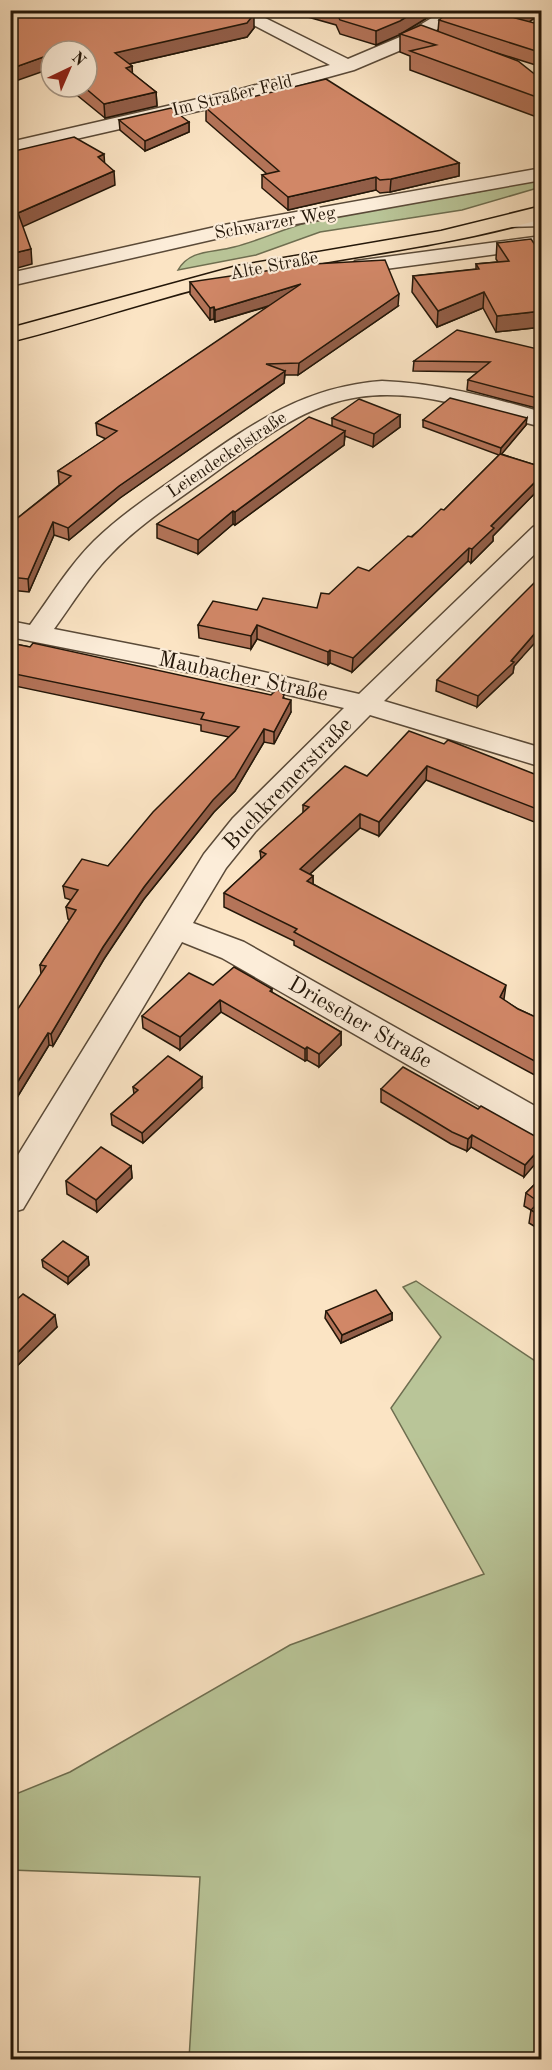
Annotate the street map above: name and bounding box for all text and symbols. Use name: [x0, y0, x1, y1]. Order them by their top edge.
north arrow: [39, 39, 99, 99]
text: N: [68, 50, 89, 70]
street label: Im Straßer Feld: [170, 72, 294, 120]
street label: Schwarzer Weg: [213, 203, 337, 243]
street label: Alte Straße: [228, 249, 320, 283]
street label: Leiendeckelstraße: [164, 409, 290, 501]
street label: Maubacher Straße: [156, 648, 330, 706]
street label: Buchkremerstraße: [219, 714, 357, 854]
street label: Driescher Straße: [285, 973, 435, 1073]

